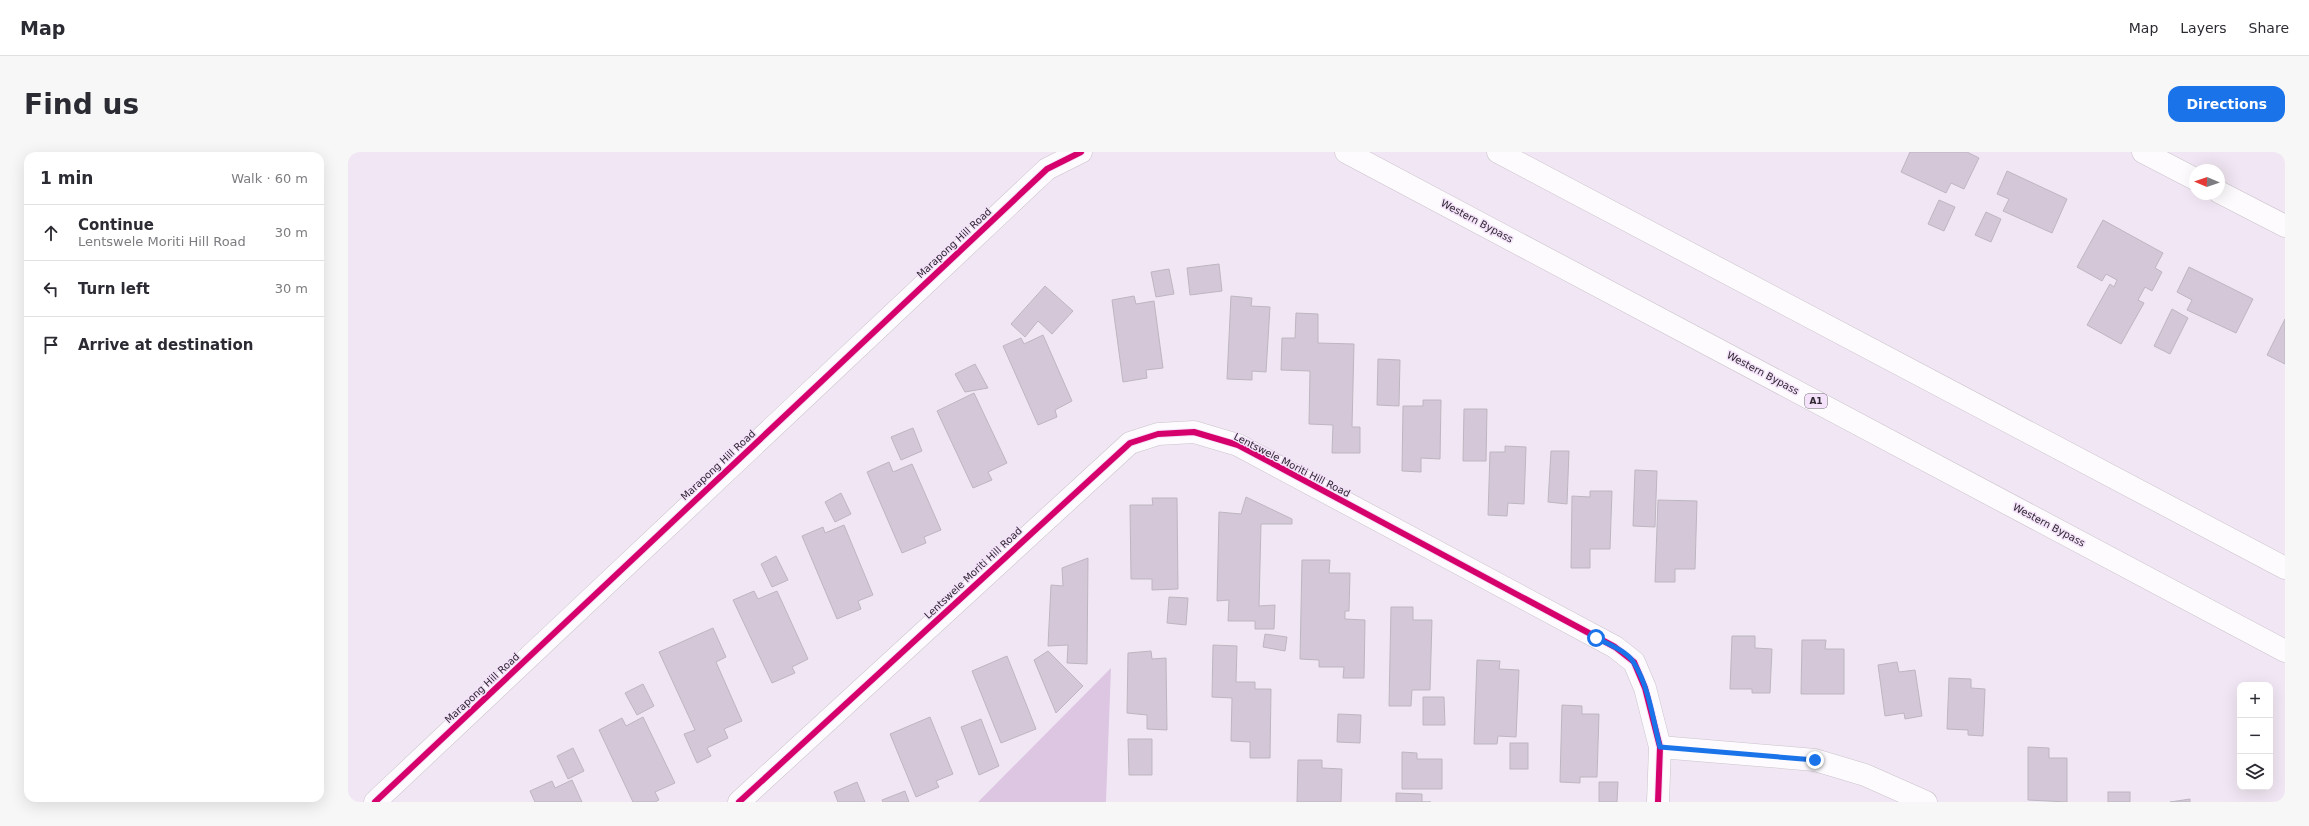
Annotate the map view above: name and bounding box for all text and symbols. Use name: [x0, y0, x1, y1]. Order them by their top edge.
text: Map: [20, 17, 65, 39]
text: Map: [2129, 20, 2158, 36]
text: Layers: [2180, 20, 2227, 36]
text: Share: [2249, 20, 2289, 36]
button: Directions: [2168, 86, 2285, 122]
text: Find us: [24, 88, 139, 121]
north arrow: [2189, 164, 2225, 200]
text: 1 min: [40, 168, 93, 188]
text: Walk · 60 m: [231, 171, 308, 186]
street label: Western Bypass: [1439, 197, 1515, 245]
street label: Marapong Hill Road: [915, 206, 993, 280]
text: Continue: [78, 216, 154, 234]
icon: ahead: [40, 222, 62, 244]
text: 30 m: [275, 225, 308, 240]
text: Lentswele Moriti Hill Road: [78, 234, 246, 249]
icon: left: [40, 278, 62, 300]
text: Turn left: [78, 280, 150, 298]
text: 30 m: [275, 281, 308, 296]
icon: arrive: [40, 334, 62, 356]
text: Arrive at destination: [78, 336, 253, 354]
street label: Western Bypass: [1725, 349, 1801, 397]
road number: A1: [1805, 394, 1827, 408]
street label: Marapong Hill Road: [679, 428, 757, 502]
street label: Lentswele Moriti Hill Road: [1232, 431, 1352, 499]
street label: Western Bypass: [2011, 501, 2087, 549]
street label: Lentswele Moriti Hill Road: [922, 525, 1024, 621]
route start: [1587, 629, 1605, 647]
street label: Marapong Hill Road: [443, 651, 521, 725]
map controls: [2237, 682, 2273, 790]
button: +: [2237, 682, 2273, 718]
button: −: [2237, 718, 2273, 754]
route end: [1806, 751, 1824, 769]
button: layers: [2237, 754, 2273, 790]

